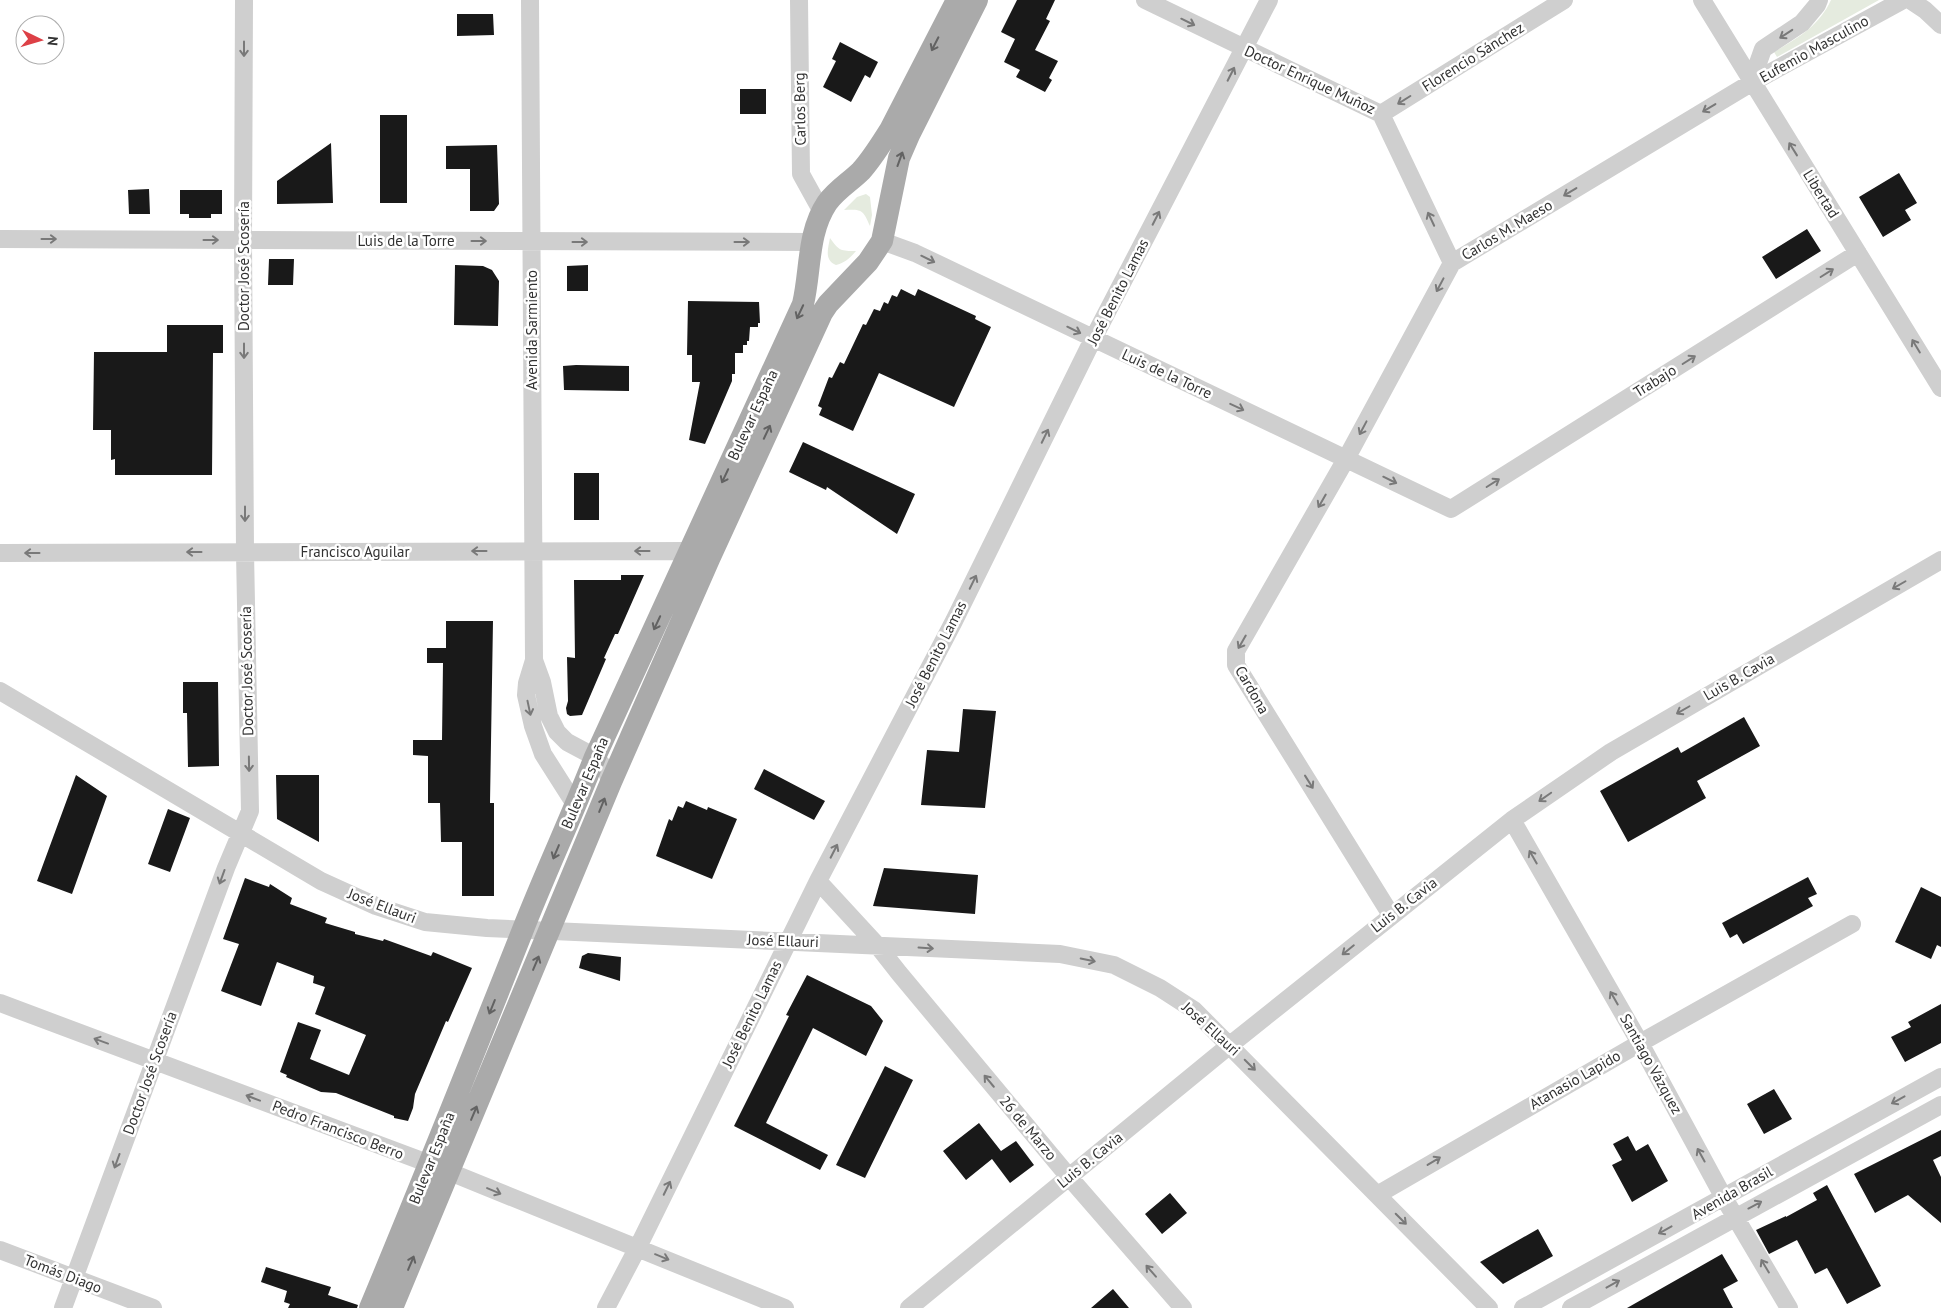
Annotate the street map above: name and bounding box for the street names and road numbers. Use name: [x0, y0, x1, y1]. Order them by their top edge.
street label: Eufemio Masculino: [1756, 11, 1872, 86]
street label: Florencio Sánchez: [1418, 18, 1527, 96]
street label: Doctor Enrique Muñoz: [1242, 41, 1379, 118]
street label: Carlos Berg: [789, 72, 810, 146]
street label: Libertad: [1799, 166, 1844, 222]
street label: Carlos M. Maeso: [1458, 195, 1556, 264]
street label: Doctor José Scosería: [234, 201, 253, 331]
street label: Luis de la Torre: [357, 231, 455, 250]
street label: José Benito Lamas: [1082, 235, 1153, 349]
street label: Avenida Sarmiento: [522, 270, 541, 390]
street label: Luis de la Torre: [1119, 344, 1215, 403]
street label: Trabajo: [1630, 360, 1680, 401]
street label: Bulevar España: [723, 366, 782, 463]
street label: Francisco Aguilar: [300, 542, 410, 561]
street label: José Benito Lamas: [900, 597, 971, 711]
street label: Doctor José Scosería: [236, 606, 257, 736]
street label: Luis B. Cavia: [1700, 649, 1778, 705]
street label: Cardona: [1231, 662, 1274, 717]
street label: Bulevar España: [557, 734, 612, 832]
street label: Luis B. Cavia: [1367, 873, 1441, 936]
street label: José Ellauri: [344, 883, 419, 927]
street label: José Ellauri: [746, 930, 819, 951]
street label: José Benito Lamas: [717, 957, 786, 1071]
street label: José Ellauri: [1178, 997, 1244, 1060]
street label: Doctor José Scosería: [118, 1009, 181, 1137]
street label: Santiago Vázquez: [1616, 1010, 1687, 1117]
street label: Atanasio Lapido: [1526, 1046, 1624, 1113]
street label: 26 de Marzo: [996, 1091, 1061, 1164]
street label: Pedro Francisco Berro: [270, 1096, 407, 1163]
street label: Bulevar España: [404, 1109, 459, 1207]
street label: Luis B. Cavia: [1053, 1127, 1126, 1192]
street label: Avenida Brasil: [1688, 1161, 1776, 1223]
street label: Tomás Diago: [22, 1250, 105, 1297]

